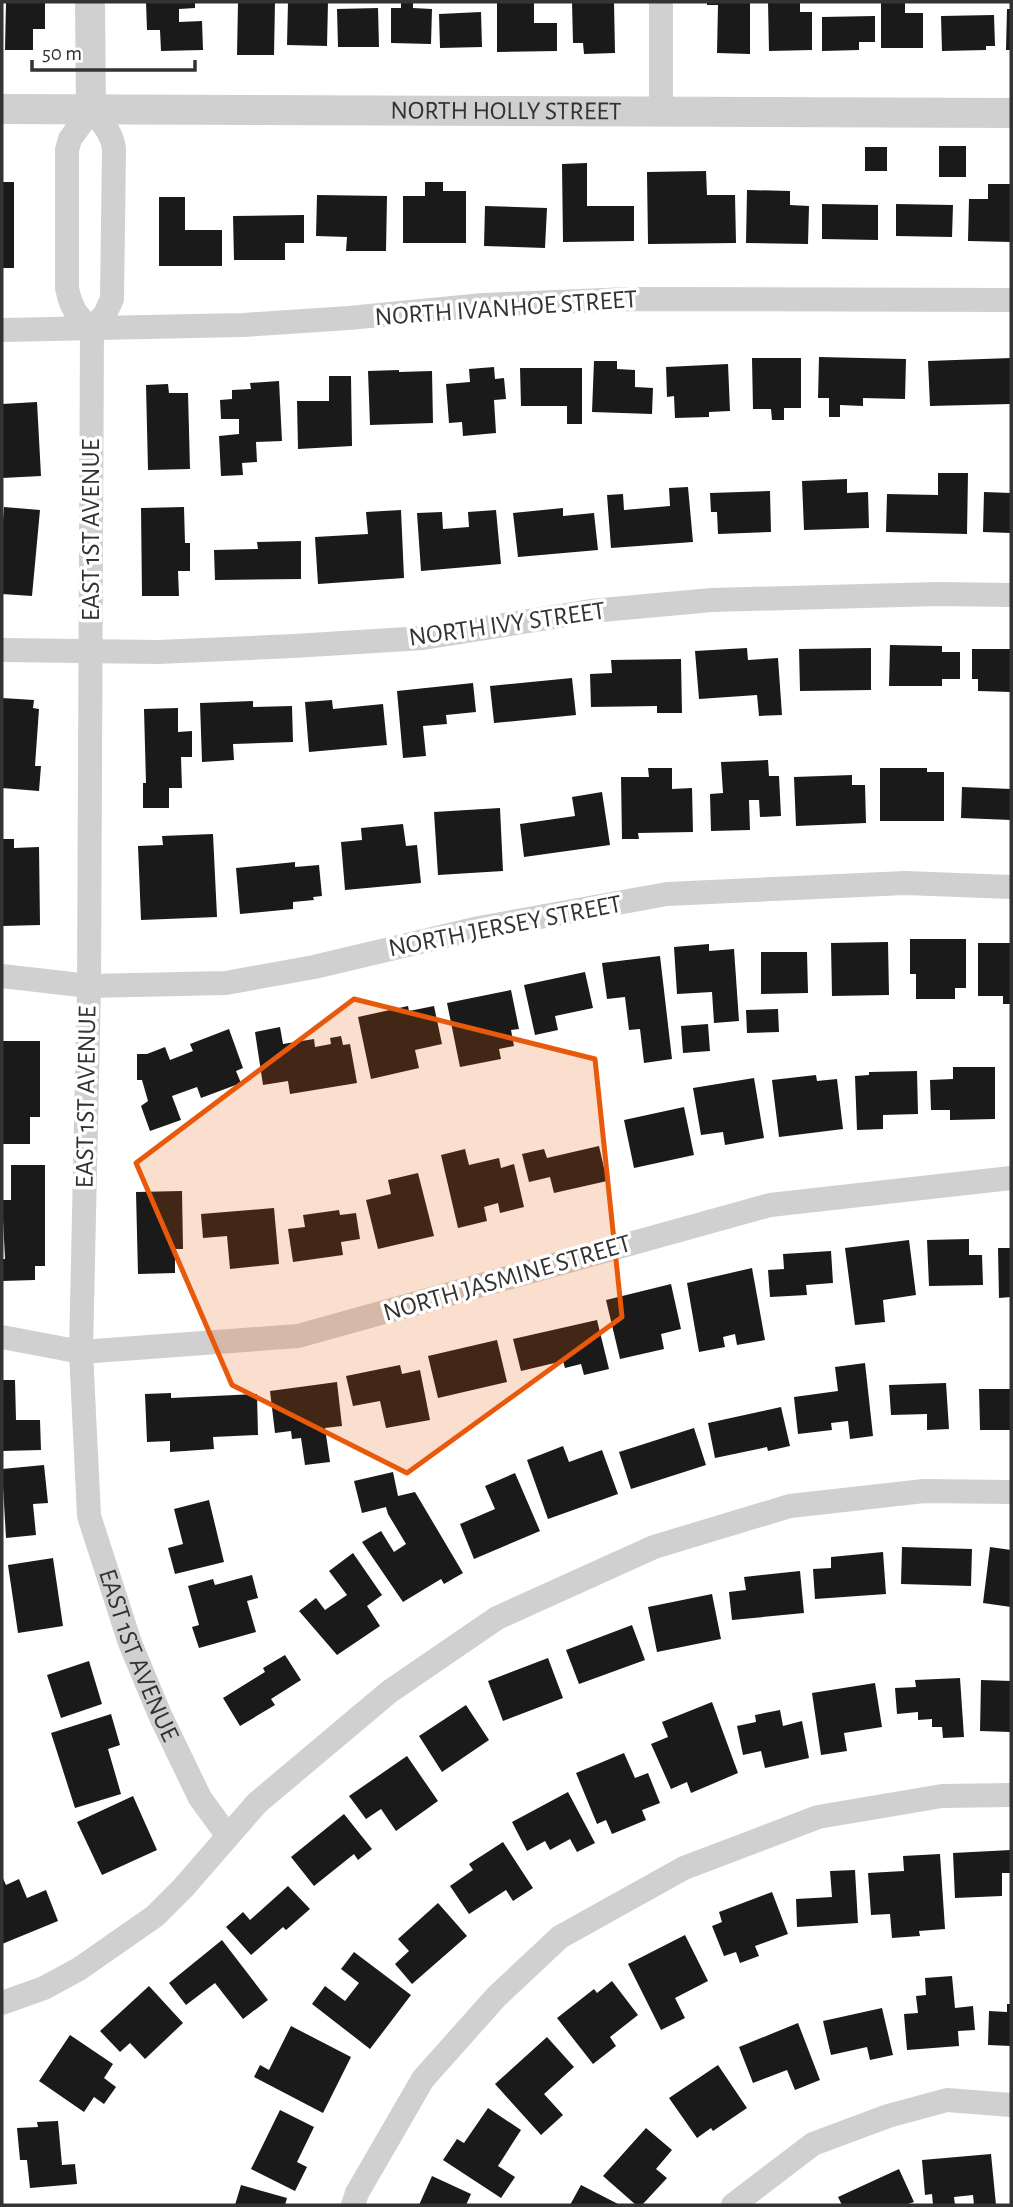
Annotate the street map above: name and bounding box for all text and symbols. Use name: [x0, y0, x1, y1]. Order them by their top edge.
scale bar: [32, 28, 194, 72]
text: 50 m: [42, 43, 82, 64]
street label: NORTH HOLLY STREET: [390, 98, 622, 124]
street label: NORTH IVANHOE STREET: [374, 286, 638, 330]
street label: EAST 1ST AVENUE: [78, 439, 104, 621]
street label: NORTH IVY STREET: [407, 597, 607, 651]
street label: NORTH JERSEY STREET: [386, 891, 624, 961]
street label: EAST 1ST AVENUE: [71, 1006, 101, 1188]
street label: NORTH JASMINE STREET: [380, 1230, 634, 1326]
street label: EAST 1ST AVENUE: [94, 1566, 184, 1746]

